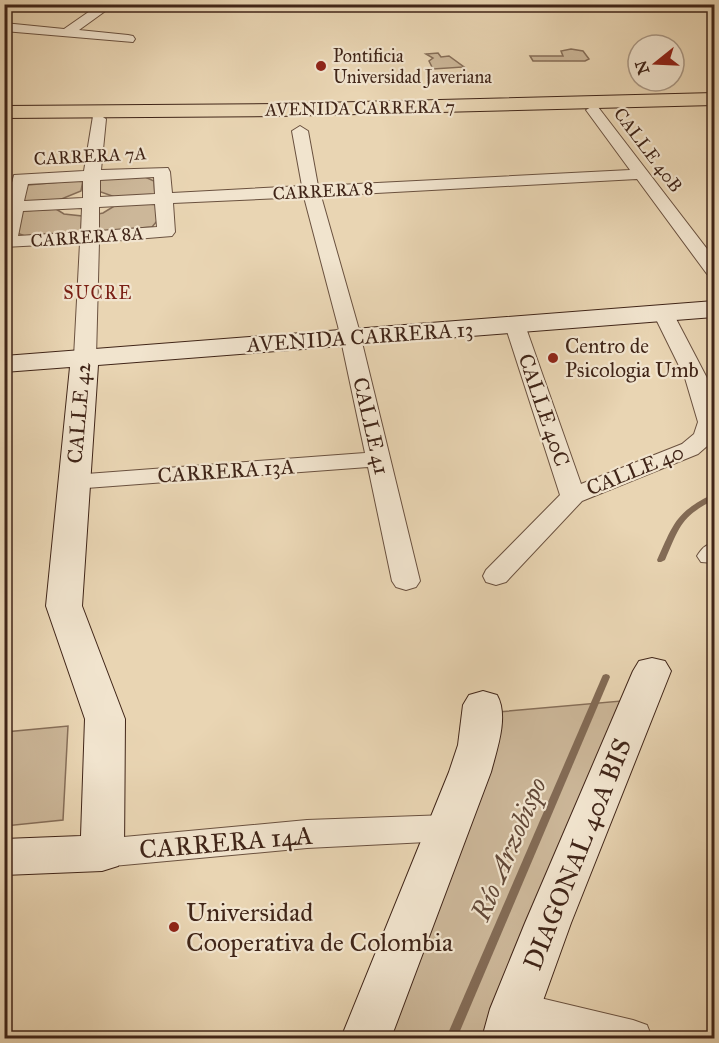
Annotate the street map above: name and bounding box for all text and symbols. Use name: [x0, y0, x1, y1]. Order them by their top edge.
north arrow: [626, 33, 686, 93]
place label: Pontificia Universidad Javeriana: [333, 45, 492, 89]
text: N: [631, 58, 653, 77]
marker: Pontificia Universidad Javeriana: [314, 59, 328, 73]
street label: AVENIDA CARRERA 7: [264, 95, 455, 121]
street label: CALLE 40B: [609, 103, 687, 197]
street label: CARRERA 7A: [33, 142, 147, 170]
street label: CARRERA 8: [272, 177, 374, 205]
street label: CARRERA 8A: [30, 222, 144, 252]
district label: SUCRE: [63, 282, 133, 304]
street label: AVENIDA CARRERA 13: [245, 316, 474, 358]
place label: Centro de Psicologia Umb: [565, 333, 699, 383]
street label: CALLE 40C: [513, 350, 575, 470]
marker: Centro de Psicologia Umb: [546, 351, 560, 365]
street label: CALLE 42: [62, 361, 96, 464]
street label: CALLE 41: [347, 375, 395, 477]
street label: CALLE 40: [582, 439, 688, 501]
street label: CARRERA 13A: [157, 453, 295, 489]
street label: DIAGONAL 40A BIS: [516, 734, 638, 974]
water label: Río Arzobispo: [463, 772, 554, 927]
street label: CARRERA 14A: [138, 818, 315, 866]
place label: Universidad Cooperativa de Colombia: [186, 896, 453, 958]
marker: Universidad Cooperativa de Colombia: [167, 920, 181, 934]

